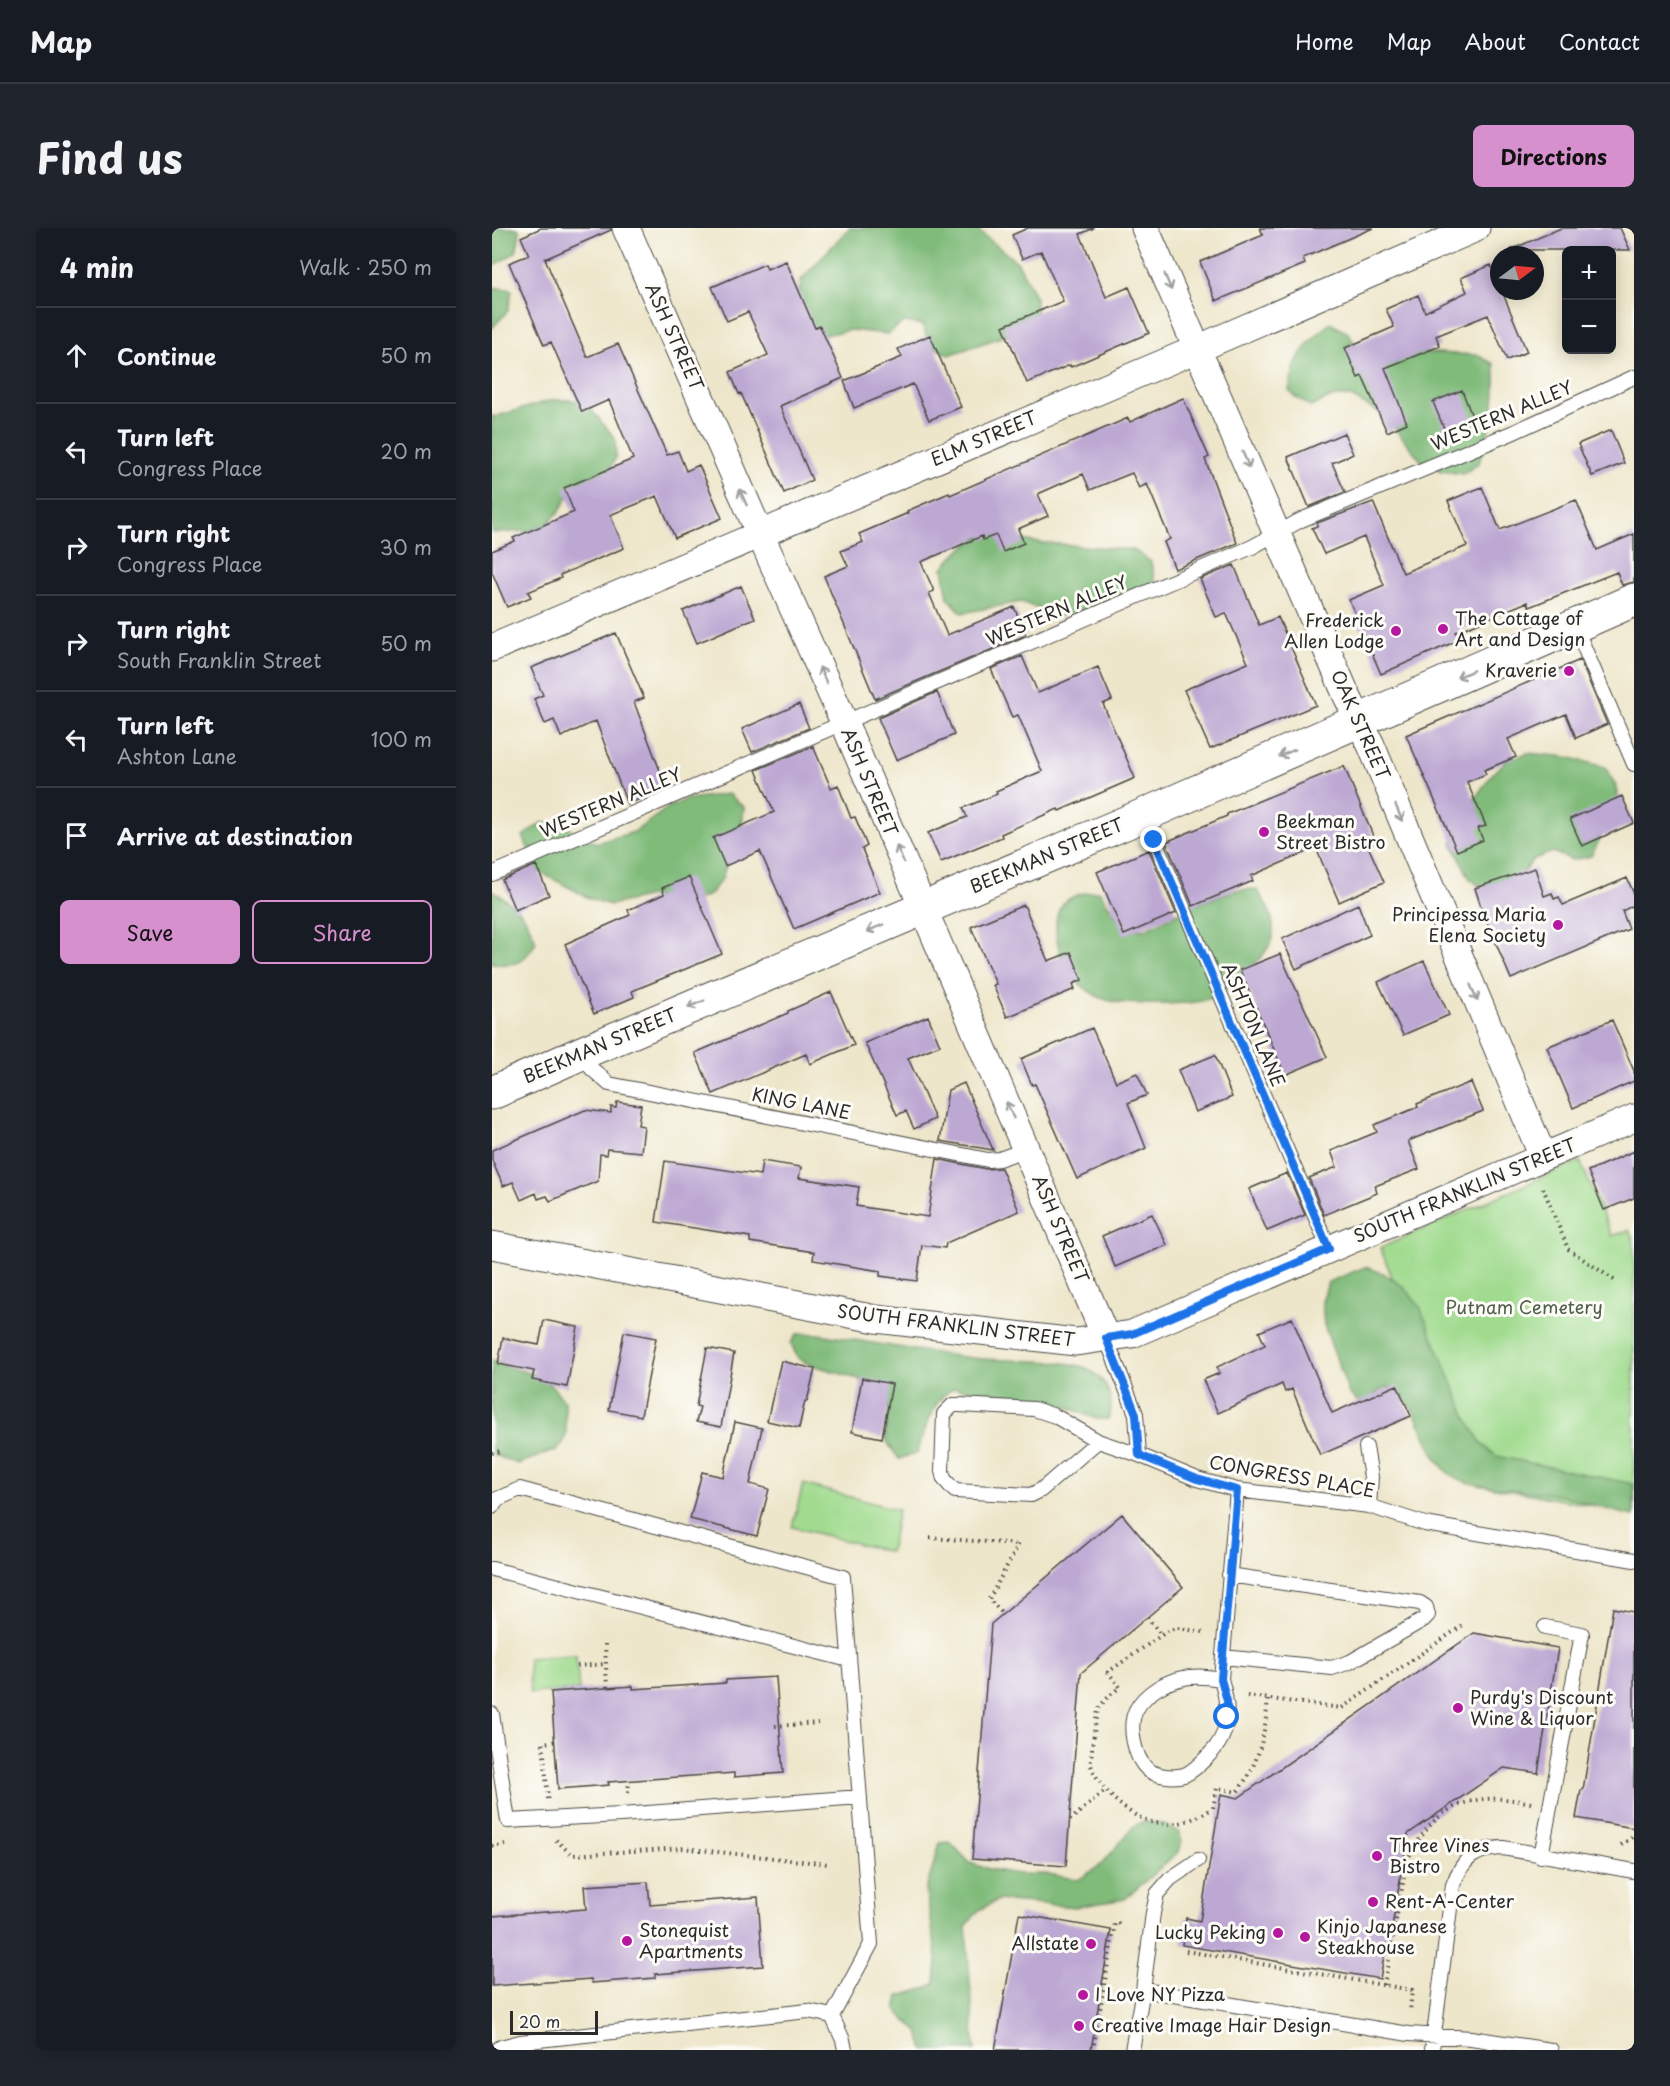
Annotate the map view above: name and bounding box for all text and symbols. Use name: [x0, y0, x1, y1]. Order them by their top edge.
text: Map: [30, 20, 92, 63]
text: Home: [1295, 25, 1354, 57]
text: Map: [1387, 25, 1432, 57]
text: About: [1465, 25, 1526, 57]
text: Contact: [1559, 25, 1640, 57]
text: Find us: [36, 125, 183, 188]
button: Directions: [1473, 125, 1634, 187]
north arrow: [1490, 246, 1544, 300]
map controls: [1562, 246, 1616, 354]
button: +: [1562, 246, 1616, 300]
text: 4 min: [60, 248, 134, 287]
text: Walk · 250 m: [299, 252, 432, 282]
one-way arrow: [1163, 272, 1174, 290]
street label: ASH STREET: [640, 278, 711, 395]
button: −: [1562, 300, 1616, 354]
icon: ahead: [60, 339, 93, 372]
text: Continue: [117, 339, 216, 372]
text: 50 m: [380, 340, 432, 370]
street label: WESTERN ALLEY: [1426, 372, 1577, 457]
street label: ELM STREET: [926, 403, 1041, 472]
text: Turn left: [117, 420, 214, 453]
icon: left: [60, 435, 93, 468]
text: 20 m: [380, 436, 432, 466]
one-way arrow: [1241, 451, 1252, 469]
text: Congress Place: [117, 453, 262, 483]
one-way arrow: [737, 488, 749, 506]
text: Turn right: [117, 516, 230, 549]
icon: right: [60, 531, 93, 564]
text: 30 m: [379, 532, 432, 562]
text: Congress Place: [117, 549, 262, 579]
street label: WESTERN ALLEY: [981, 567, 1132, 652]
place label: The Cottage of Art and Design: [1455, 604, 1585, 652]
place label: Frederick Allen Lodge: [1284, 606, 1384, 654]
text: Turn right: [117, 612, 230, 645]
marker: The Cottage of Art and Design: [1436, 622, 1450, 636]
marker: Frederick Allen Lodge: [1389, 624, 1403, 638]
icon: right: [60, 627, 93, 660]
text: 50 m: [380, 628, 432, 658]
text: South Franklin Street: [117, 645, 322, 675]
place label: Kraverie: [1485, 656, 1557, 683]
marker: Kraverie: [1562, 664, 1576, 678]
street label: OAK STREET: [1325, 665, 1398, 784]
one-way arrow: [817, 666, 828, 684]
one-way arrow: [1456, 670, 1474, 681]
text: Turn left: [117, 708, 214, 741]
icon: left: [60, 723, 93, 756]
street label: ASH STREET: [835, 723, 906, 840]
text: 100 m: [371, 724, 432, 754]
text: Ashton Lane: [117, 741, 237, 771]
one-way arrow: [1278, 748, 1296, 759]
street label: WESTERN ALLEY: [535, 759, 686, 844]
one-way arrow: [1394, 803, 1405, 821]
place label: Beekman Street Bistro: [1276, 807, 1385, 855]
street label: BEEKMAN STREET: [965, 810, 1128, 899]
icon: arrive: [60, 819, 93, 852]
text: Arrive at destination: [117, 819, 353, 852]
marker: Beekman Street Bistro: [1257, 825, 1271, 839]
route end: [1140, 826, 1166, 852]
one-way arrow: [894, 845, 905, 863]
button: Save: [60, 900, 240, 964]
button: Share: [252, 900, 432, 964]
place label: Principessa Maria Elena Society: [1392, 900, 1547, 948]
marker: Principessa Maria Elena Society: [1551, 918, 1565, 932]
one-way arrow: [867, 923, 885, 934]
street label: ASHTON LANE: [1216, 958, 1293, 1091]
one-way arrow: [1469, 983, 1480, 1001]
street label: BEEKMAN STREET: [518, 1000, 681, 1089]
one-way arrow: [687, 1000, 705, 1011]
street label: KING LANE: [750, 1080, 853, 1125]
one-way arrow: [1004, 1102, 1015, 1120]
street label: SOUTH FRANKLIN STREET: [1349, 1130, 1581, 1249]
street label: ASH STREET: [1026, 1170, 1097, 1287]
park label: Putnam Cemetery: [1445, 1293, 1603, 1320]
street label: SOUTH FRANKLIN STREET: [836, 1297, 1077, 1353]
street label: CONGRESS PLACE: [1207, 1448, 1377, 1503]
place label: Purdy's Discount Wine & Liquor: [1470, 1683, 1613, 1731]
marker: Purdy's Discount Wine & Liquor: [1451, 1701, 1465, 1715]
route start: [1213, 1703, 1239, 1729]
place label: Three Vines Bistro: [1389, 1831, 1490, 1879]
marker: Three Vines Bistro: [1370, 1849, 1384, 1863]
place label: Rent-A-Center: [1385, 1887, 1515, 1914]
marker: Rent-A-Center: [1366, 1895, 1380, 1909]
place label: Kinjo Japanese Steakhouse: [1317, 1912, 1447, 1960]
place label: Stonequist Apartments: [639, 1916, 743, 1964]
place label: Lucky Peking: [1155, 1918, 1266, 1945]
marker: Lucky Peking: [1271, 1926, 1285, 1940]
place label: Allstate: [1011, 1929, 1079, 1956]
marker: Kinjo Japanese Steakhouse: [1298, 1930, 1312, 1944]
marker: Stonequist Apartments: [620, 1934, 634, 1948]
marker: Allstate: [1084, 1937, 1098, 1951]
place label: I Love NY Pizza: [1095, 1980, 1226, 2007]
marker: I Love NY Pizza: [1076, 1988, 1090, 2002]
scale bar: [510, 2008, 598, 2036]
text: 20 m: [519, 2009, 560, 2033]
place label: Creative Image Hair Design: [1091, 2011, 1331, 2038]
marker: Creative Image Hair Design: [1072, 2019, 1086, 2033]

